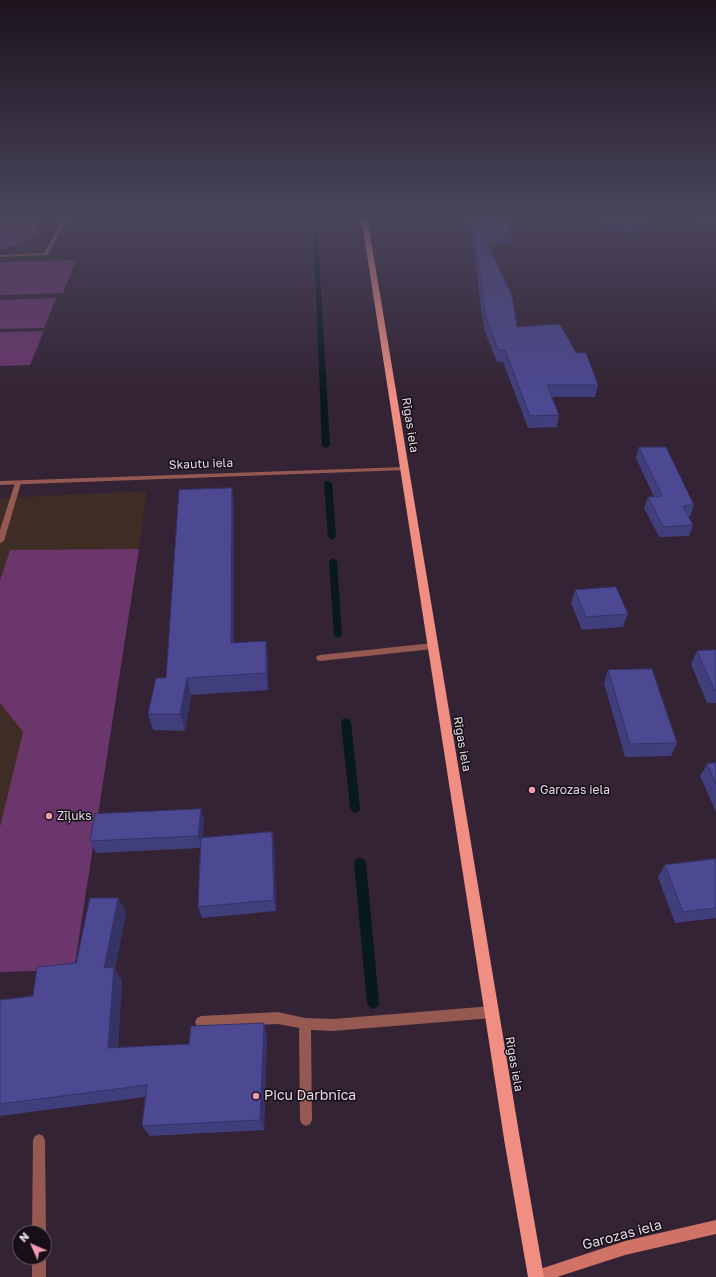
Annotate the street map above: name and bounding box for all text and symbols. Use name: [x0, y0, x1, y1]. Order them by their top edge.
street label: Rīgas iela: [399, 396, 421, 454]
street label: Skautu iela: [169, 456, 233, 472]
street label: Rīgas iela: [450, 715, 474, 773]
place label: Garozas iela: [540, 783, 610, 797]
marker: Garozas iela: [527, 785, 537, 795]
place label: Zīļuks: [57, 809, 92, 823]
marker: Zīļuks: [44, 811, 54, 821]
street label: Rīgas iela: [502, 1035, 526, 1093]
place label: Picu Darbnīca: [264, 1088, 356, 1104]
marker: Picu Darbnīca: [251, 1091, 261, 1101]
street label: Garozas iela: [580, 1216, 664, 1254]
north arrow: [12, 1225, 52, 1265]
text: N: [16, 1229, 31, 1244]

